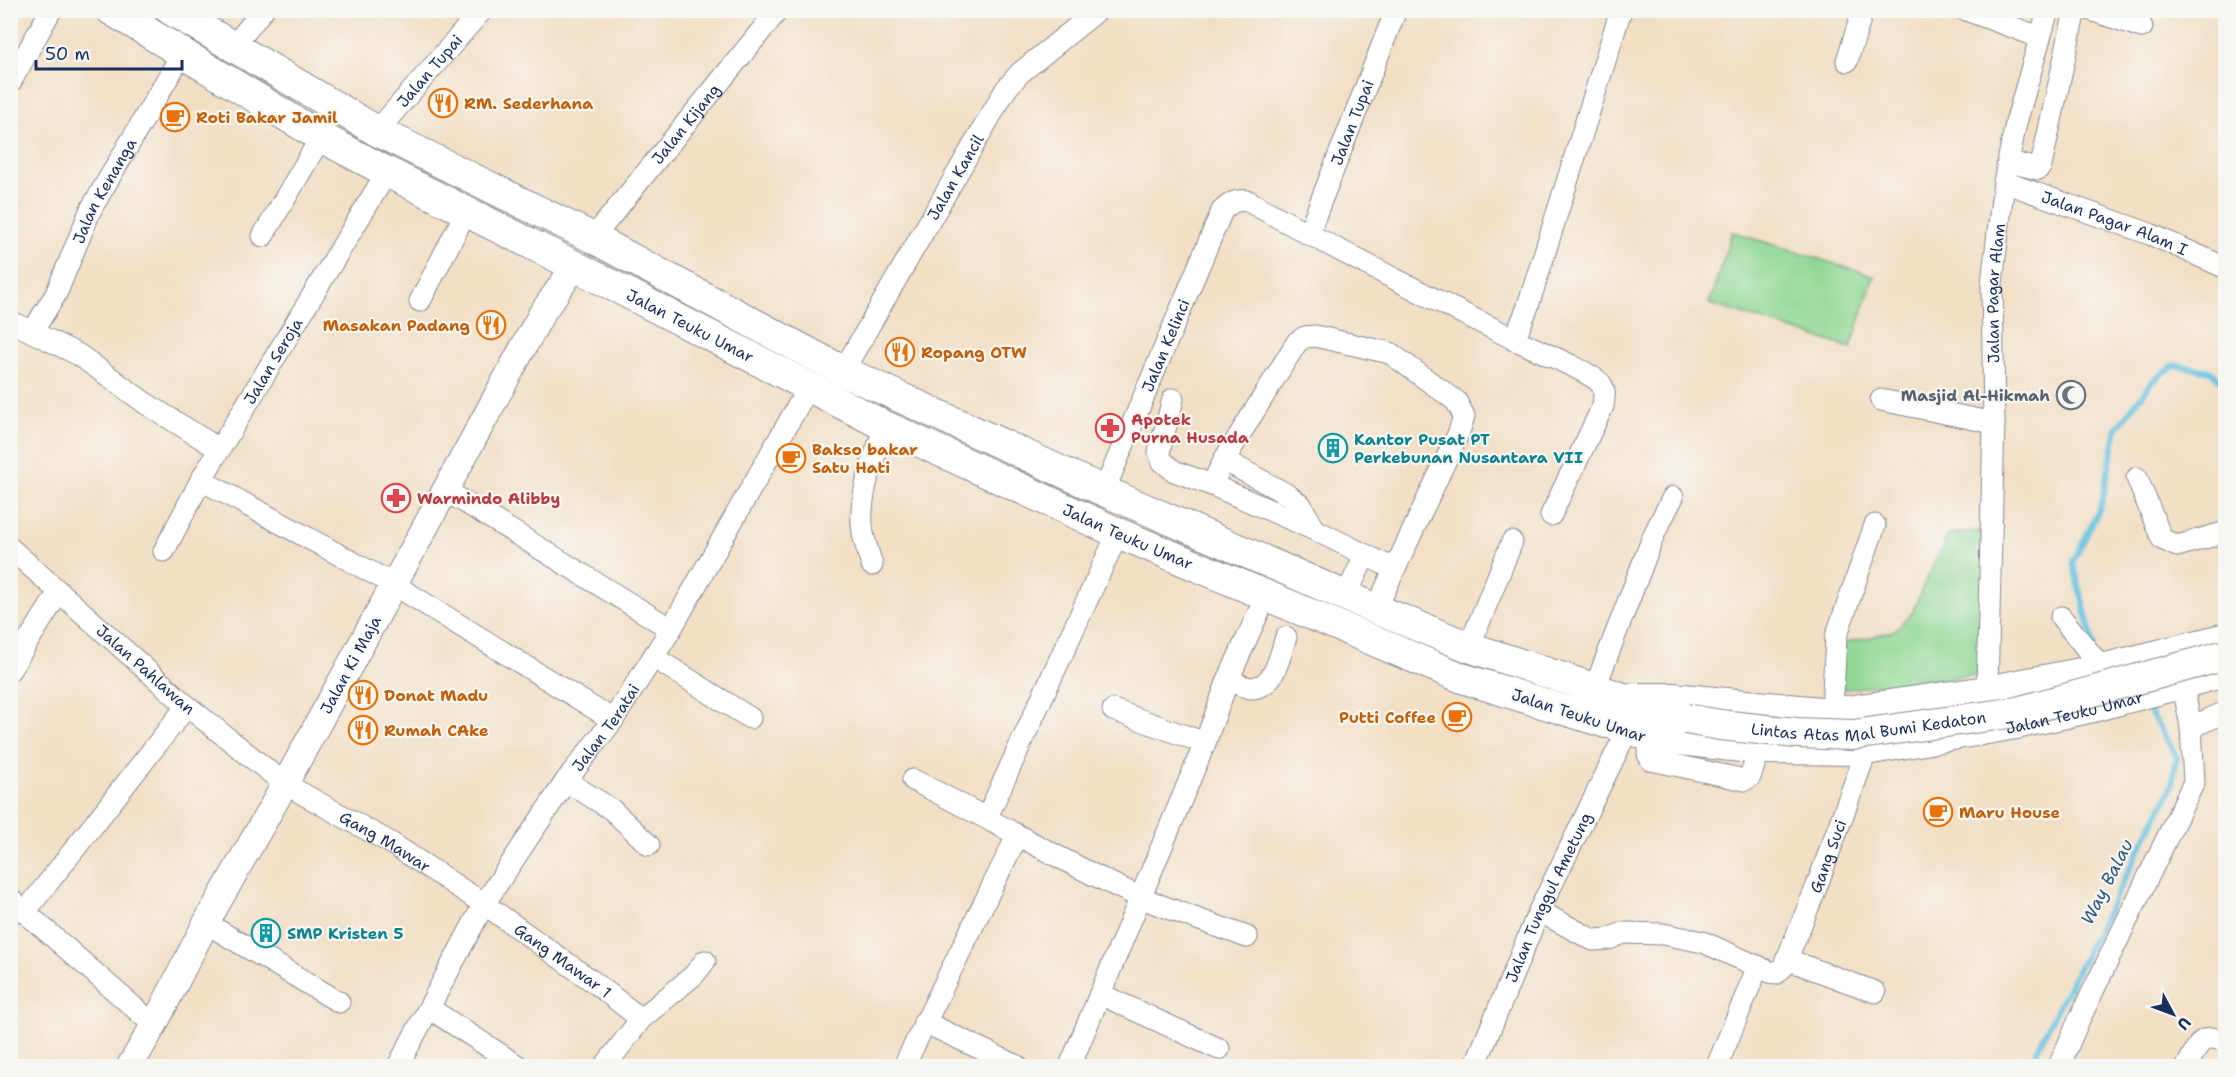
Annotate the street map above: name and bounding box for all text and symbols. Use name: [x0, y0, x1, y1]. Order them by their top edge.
street label: Jalan Tupai: [392, 30, 467, 112]
scale bar: [36, 33, 182, 71]
text: 50 m: [45, 42, 90, 66]
street label: Jalan Tupai: [1326, 77, 1379, 168]
street label: Jalan Kijang: [647, 80, 725, 169]
restaurant icon: RM. Sederhana: [427, 87, 459, 119]
place label: RM. Sederhana: [464, 93, 593, 114]
cafe icon: Roti Bakar Jamil: [159, 101, 191, 133]
place label: Roti Bakar Jamil: [196, 107, 338, 128]
street label: Jalan Kancil: [922, 130, 989, 224]
street label: Jalan Kenanga: [68, 134, 141, 247]
street label: Jalan Pagar Alam I: [2039, 186, 2191, 261]
street label: Jalan Pagar Alam: [1982, 222, 2010, 363]
street label: Jalan Teuku Umar: [623, 284, 757, 367]
street label: Jalan Kelinci: [1137, 296, 1195, 395]
restaurant icon: Masakan Padang: [475, 309, 507, 341]
street label: Jalan Seroja: [239, 314, 307, 408]
place label: Masakan Padang: [323, 315, 470, 336]
restaurant icon: Ropang OTW: [884, 336, 916, 368]
place label: Ropang OTW: [921, 342, 1027, 363]
mosque icon: Masjid Al-Hikmah: [2055, 379, 2087, 411]
place label: Masjid Al-Hikmah: [1901, 385, 2050, 406]
place label: Apotek Purna Husada: [1131, 409, 1249, 448]
pharmacy icon: Apotek Purna Husada: [1094, 412, 1126, 444]
place label: Kantor Pusat PT Perkebunan Nusantara VII: [1354, 429, 1583, 468]
building icon: Kantor Pusat PT Perkebunan Nusantara VII: [1317, 432, 1349, 464]
place label: Bakso bakar Satu Hati: [812, 439, 918, 478]
cafe icon: Bakso bakar Satu Hati: [775, 442, 807, 474]
pharmacy icon: Warmindo Alibby: [380, 482, 412, 514]
place label: Warmindo Alibby: [417, 488, 560, 509]
street label: Jalan Teuku Umar: [1059, 499, 1196, 574]
street label: Jalan Ki Maja: [315, 612, 386, 718]
street label: Jalan Pahlawan: [92, 620, 199, 719]
restaurant icon: Donat Madu: [347, 679, 379, 711]
street label: Jalan Teratai: [567, 680, 645, 776]
street label: Jalan Teuku Umar: [1509, 684, 1649, 747]
place label: Donat Madu: [384, 685, 488, 706]
street label: Jalan Teuku Umar: [2004, 686, 2145, 739]
cafe icon: Putti Coffee: [1441, 701, 1473, 733]
street label: Lintas Atas Mal Bumi Kedaton: [1750, 706, 1988, 746]
place label: Putti Coffee: [1339, 707, 1436, 728]
restaurant icon: Rumah CAke: [347, 714, 379, 746]
place label: Rumah CAke: [384, 720, 489, 741]
cafe icon: Maru House: [1922, 796, 1954, 828]
place label: Maru House: [1959, 802, 2061, 823]
street label: Gang Mawar: [336, 806, 435, 877]
street label: Jalan Tunggul Ametung: [1501, 809, 1597, 986]
street label: Gang Suci: [1805, 817, 1851, 896]
water label: Way Balau: [2075, 835, 2139, 929]
building icon: SMP Kristen 5: [250, 917, 282, 949]
street label: Gang Mawar 1: [510, 919, 616, 1003]
place label: SMP Kristen 5: [287, 923, 403, 944]
north arrow: [2143, 984, 2203, 1044]
text: U: [2172, 1012, 2195, 1035]

